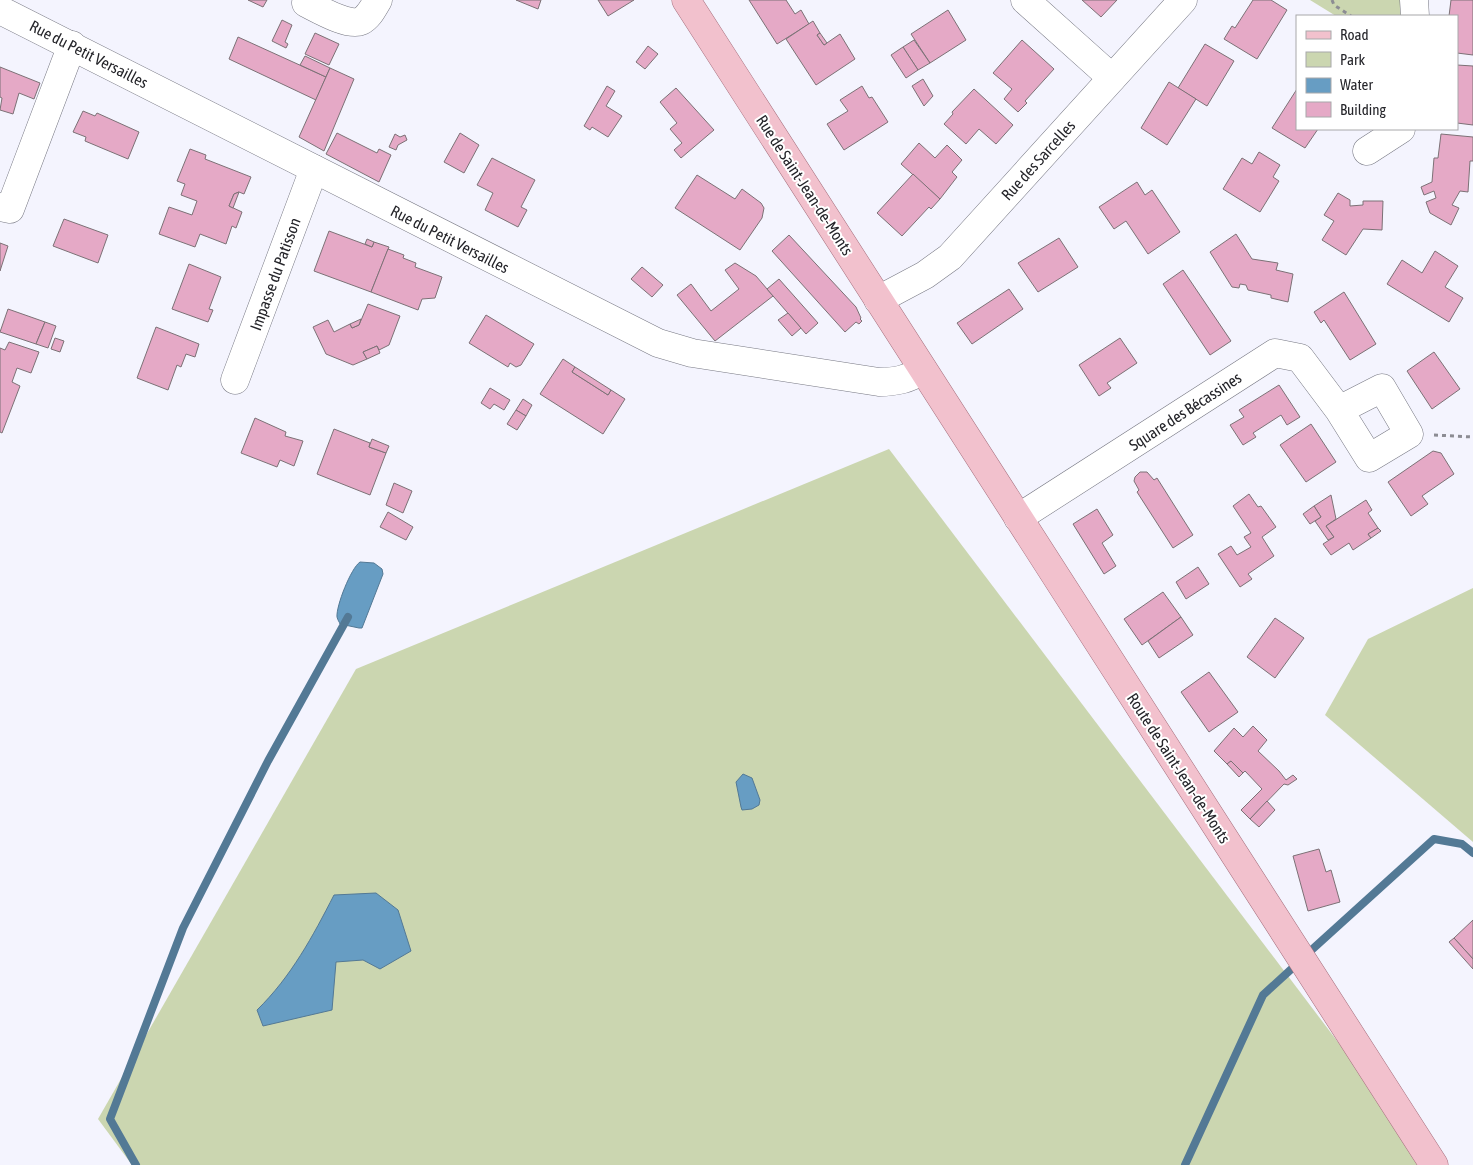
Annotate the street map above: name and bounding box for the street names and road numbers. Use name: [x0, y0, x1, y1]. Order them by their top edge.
street label: Rue du Petit Versailles: [27, 16, 151, 92]
street label: Rue de Saint-Jean-de-Monts: [753, 112, 857, 259]
street label: Rue des Sarcelles: [997, 116, 1079, 204]
street label: Rue du Petit Versailles: [388, 201, 512, 277]
street label: Impasse du Patisson: [246, 215, 305, 333]
street label: Square des Bécassines: [1126, 368, 1245, 455]
street label: Route de Saint-Jean-de-Monts: [1124, 690, 1234, 847]

